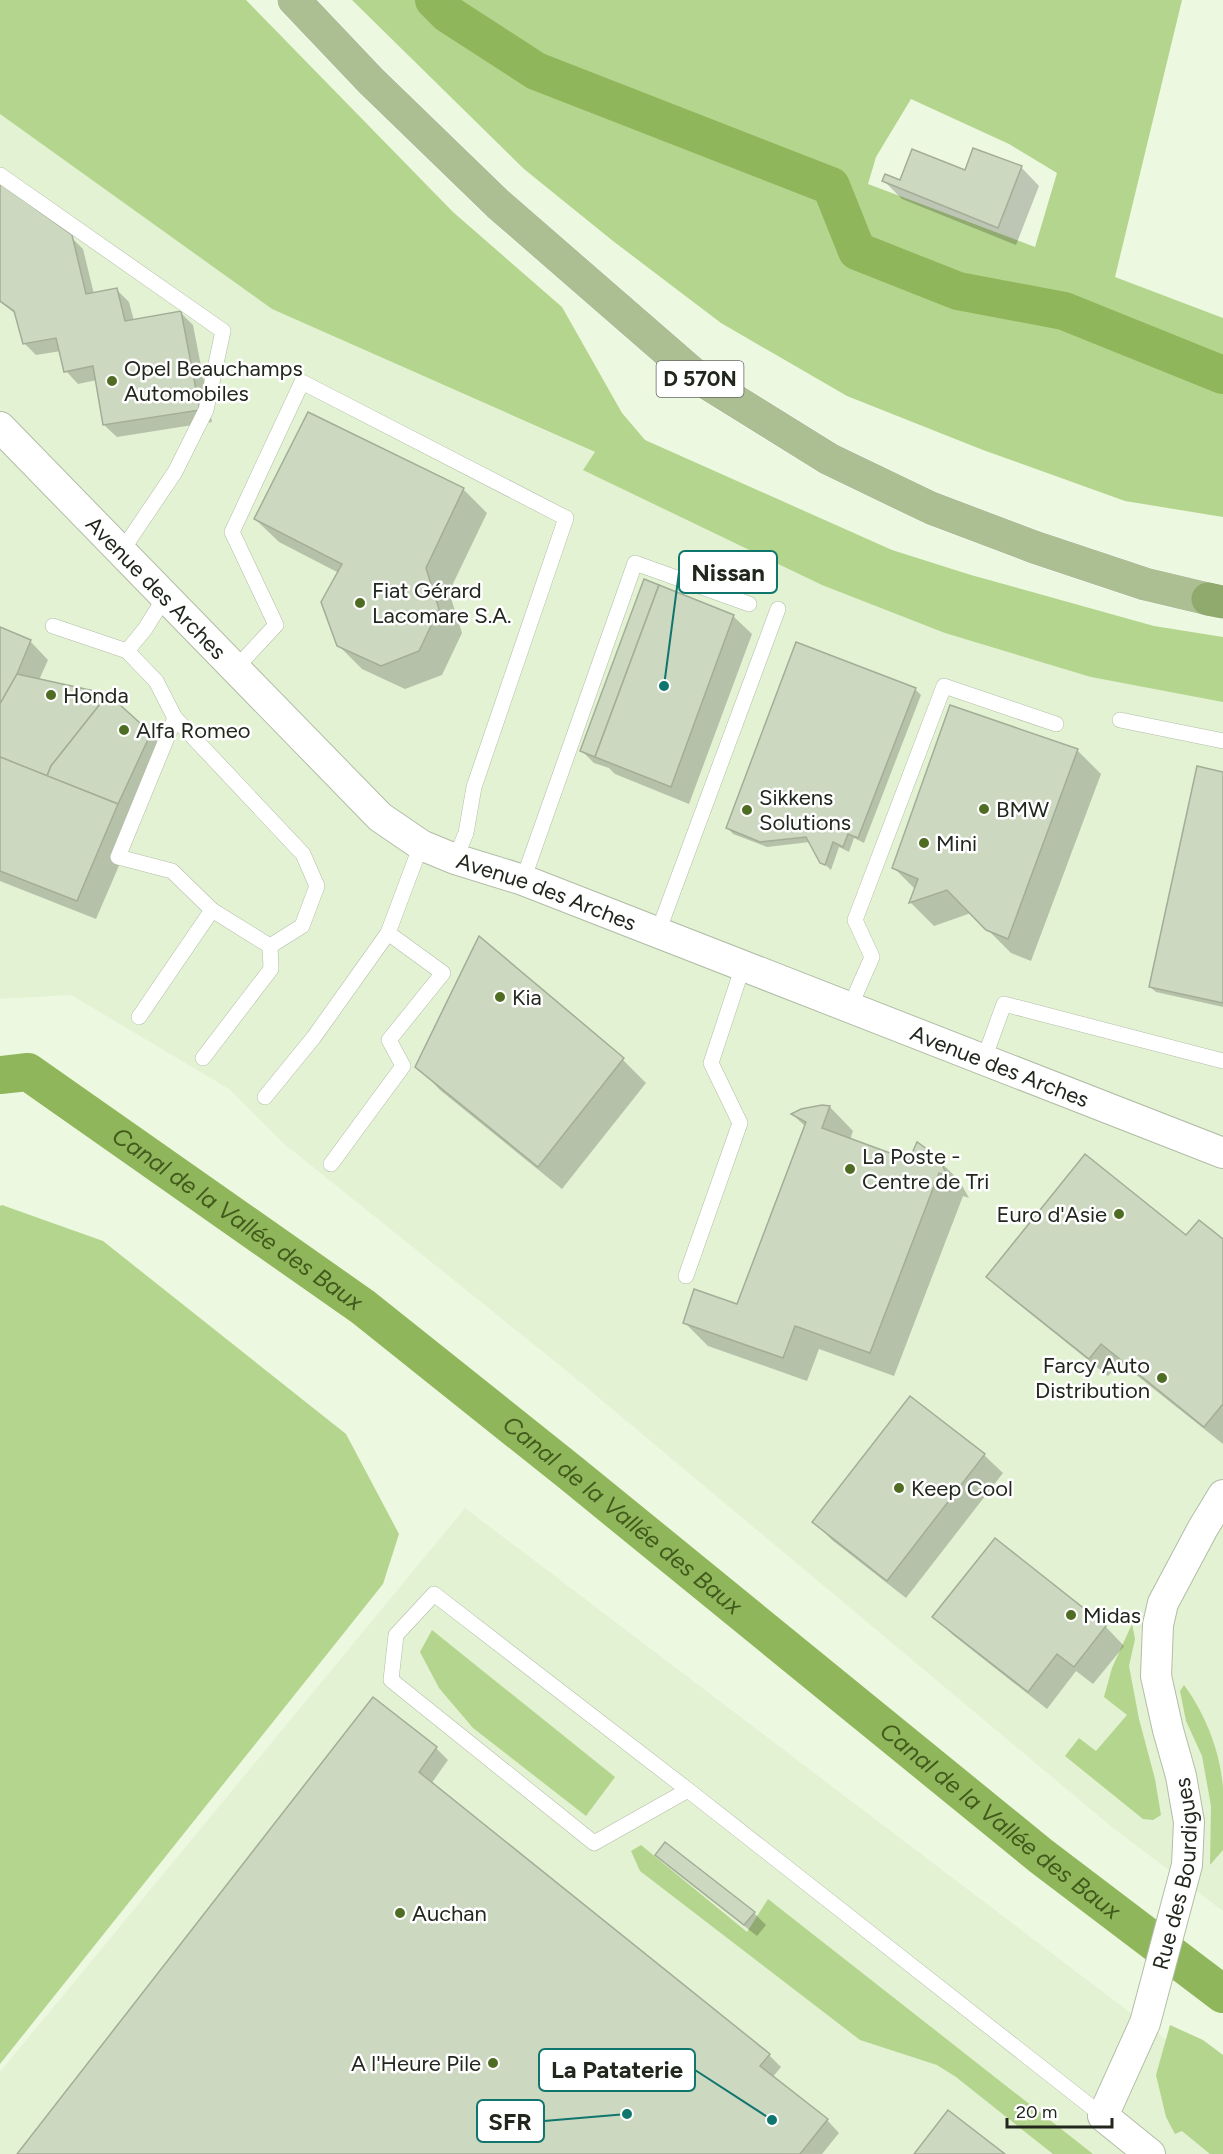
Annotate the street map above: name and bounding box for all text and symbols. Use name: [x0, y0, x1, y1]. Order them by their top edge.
place label: Opel Beauchamps Automobiles: [124, 355, 303, 407]
road number: D 570N: [656, 361, 744, 397]
marker: Opel Beauchamps Automobiles: [105, 374, 119, 388]
street label: Avenue des Arches: [80, 511, 232, 665]
callout: Nissan: [679, 551, 777, 593]
text: Nissan: [691, 558, 765, 587]
place label: Fiat Gérard Lacomare S.A.: [372, 577, 512, 629]
marker: Fiat Gérard Lacomare S.A.: [353, 596, 367, 610]
place label: Honda: [63, 682, 129, 709]
marker: Honda: [44, 688, 58, 702]
place label: Alfa Romeo: [136, 717, 250, 744]
marker: Alfa Romeo: [117, 723, 131, 737]
place label: Sikkens Solutions: [759, 784, 851, 836]
place label: BMW: [996, 796, 1049, 823]
marker: BMW: [977, 802, 991, 816]
marker: Sikkens Solutions: [740, 803, 754, 817]
place label: Mini: [936, 830, 977, 857]
marker: Mini: [917, 836, 931, 850]
street label: Avenue des Arches: [453, 847, 640, 937]
place label: Kia: [512, 984, 542, 1011]
marker: Kia: [493, 990, 507, 1004]
street label: Avenue des Arches: [907, 1019, 1093, 1113]
water label: Canal de la Vallée des Baux: [107, 1121, 369, 1317]
place label: La Poste - Centre de Tri: [862, 1143, 989, 1195]
marker: La Poste - Centre de Tri: [843, 1162, 857, 1176]
place label: Euro d'Asie: [997, 1201, 1107, 1228]
marker: Euro d'Asie: [1112, 1207, 1126, 1221]
place label: Farcy Auto Distribution: [1035, 1352, 1150, 1404]
marker: Farcy Auto Distribution: [1155, 1371, 1169, 1385]
water label: Canal de la Vallée des Baux: [497, 1409, 749, 1621]
place label: Keep Cool: [911, 1475, 1013, 1502]
marker: Keep Cool: [892, 1481, 906, 1495]
place label: Midas: [1083, 1602, 1141, 1629]
marker: Midas: [1064, 1608, 1078, 1622]
water label: Canal de la Vallée des Baux: [874, 1716, 1127, 1925]
street label: Rue des Bourdigues: [1147, 1775, 1203, 1973]
place label: Auchan: [412, 1900, 487, 1927]
marker: Auchan: [393, 1906, 407, 1920]
callout: La Pataterie: [539, 2049, 695, 2091]
place label: A l'Heure Pile: [351, 2050, 481, 2077]
text: La Pataterie: [551, 2055, 683, 2084]
marker: A l'Heure Pile: [486, 2056, 500, 2070]
scale bar: [1007, 2091, 1112, 2129]
callout: SFR: [477, 2100, 544, 2142]
text: 20 m: [1016, 2101, 1057, 2123]
text: SFR: [488, 2107, 532, 2136]

